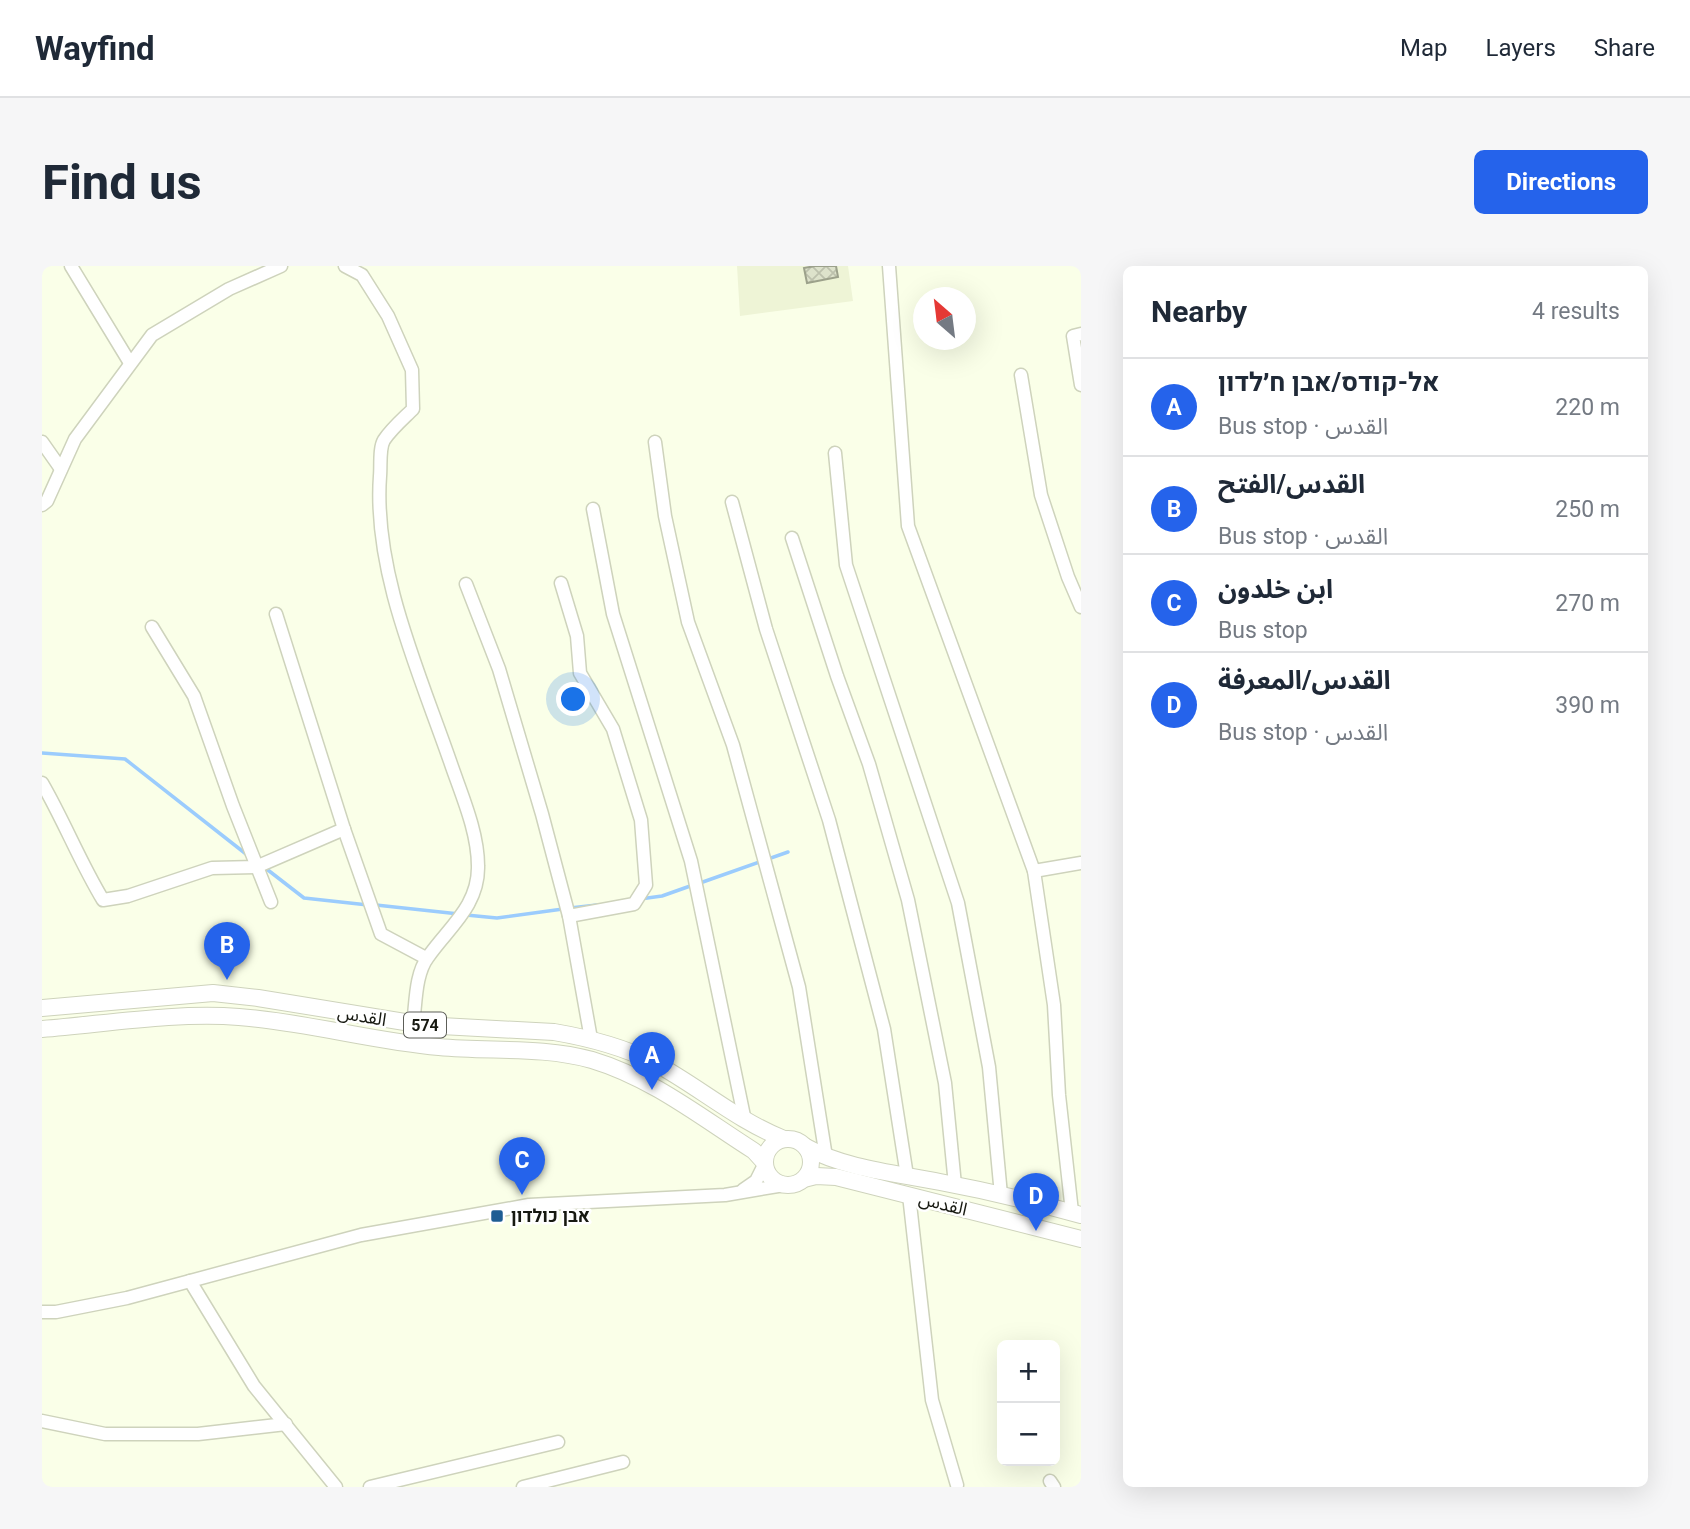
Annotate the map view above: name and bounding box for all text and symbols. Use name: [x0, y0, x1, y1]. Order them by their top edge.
text: Wayfind: [35, 29, 155, 68]
text: Map: [1400, 34, 1448, 62]
text: Layers: [1486, 34, 1556, 62]
text: Share: [1594, 34, 1655, 62]
button: Directions: [1474, 150, 1648, 214]
text: Find us: [42, 154, 202, 211]
north arrow: [913, 287, 976, 350]
text: Nearby: [1151, 294, 1247, 329]
text: 4 results: [1532, 298, 1620, 325]
text: אל-קודס/אבן ח׳לדון: [1218, 367, 1440, 397]
text: A: [1166, 394, 1182, 421]
text: 220 m: [1555, 394, 1620, 421]
text: Bus stop · القدس: [1218, 413, 1388, 440]
text: القدس/الفتح: [1218, 469, 1365, 499]
text: B: [1167, 496, 1181, 523]
text: 250 m: [1555, 496, 1620, 523]
text: Bus stop · القدس: [1218, 523, 1388, 550]
text: ابن خلدون: [1218, 574, 1333, 604]
text: C: [1166, 590, 1182, 617]
text: 270 m: [1555, 590, 1620, 617]
text: Bus stop: [1218, 617, 1308, 644]
text: القدس/المعرفة: [1218, 665, 1391, 695]
your location: [556, 682, 590, 716]
text: D: [1167, 692, 1181, 719]
text: 390 m: [1555, 692, 1620, 719]
text: Bus stop · القدس: [1218, 719, 1388, 746]
pin: B: [204, 922, 250, 980]
street label: القدس: [336, 1001, 388, 1031]
road number: 574: [404, 1012, 446, 1038]
pin: A: [629, 1032, 675, 1090]
pin: C: [499, 1137, 545, 1195]
pin: D: [1013, 1173, 1059, 1231]
street label: القدس: [916, 1187, 970, 1221]
place label: אבן כולדון: [511, 1205, 590, 1226]
marker: אבן כולדון: [489, 1208, 505, 1224]
map controls: [997, 1340, 1060, 1466]
button: +: [997, 1340, 1060, 1403]
button: −: [997, 1403, 1060, 1466]

